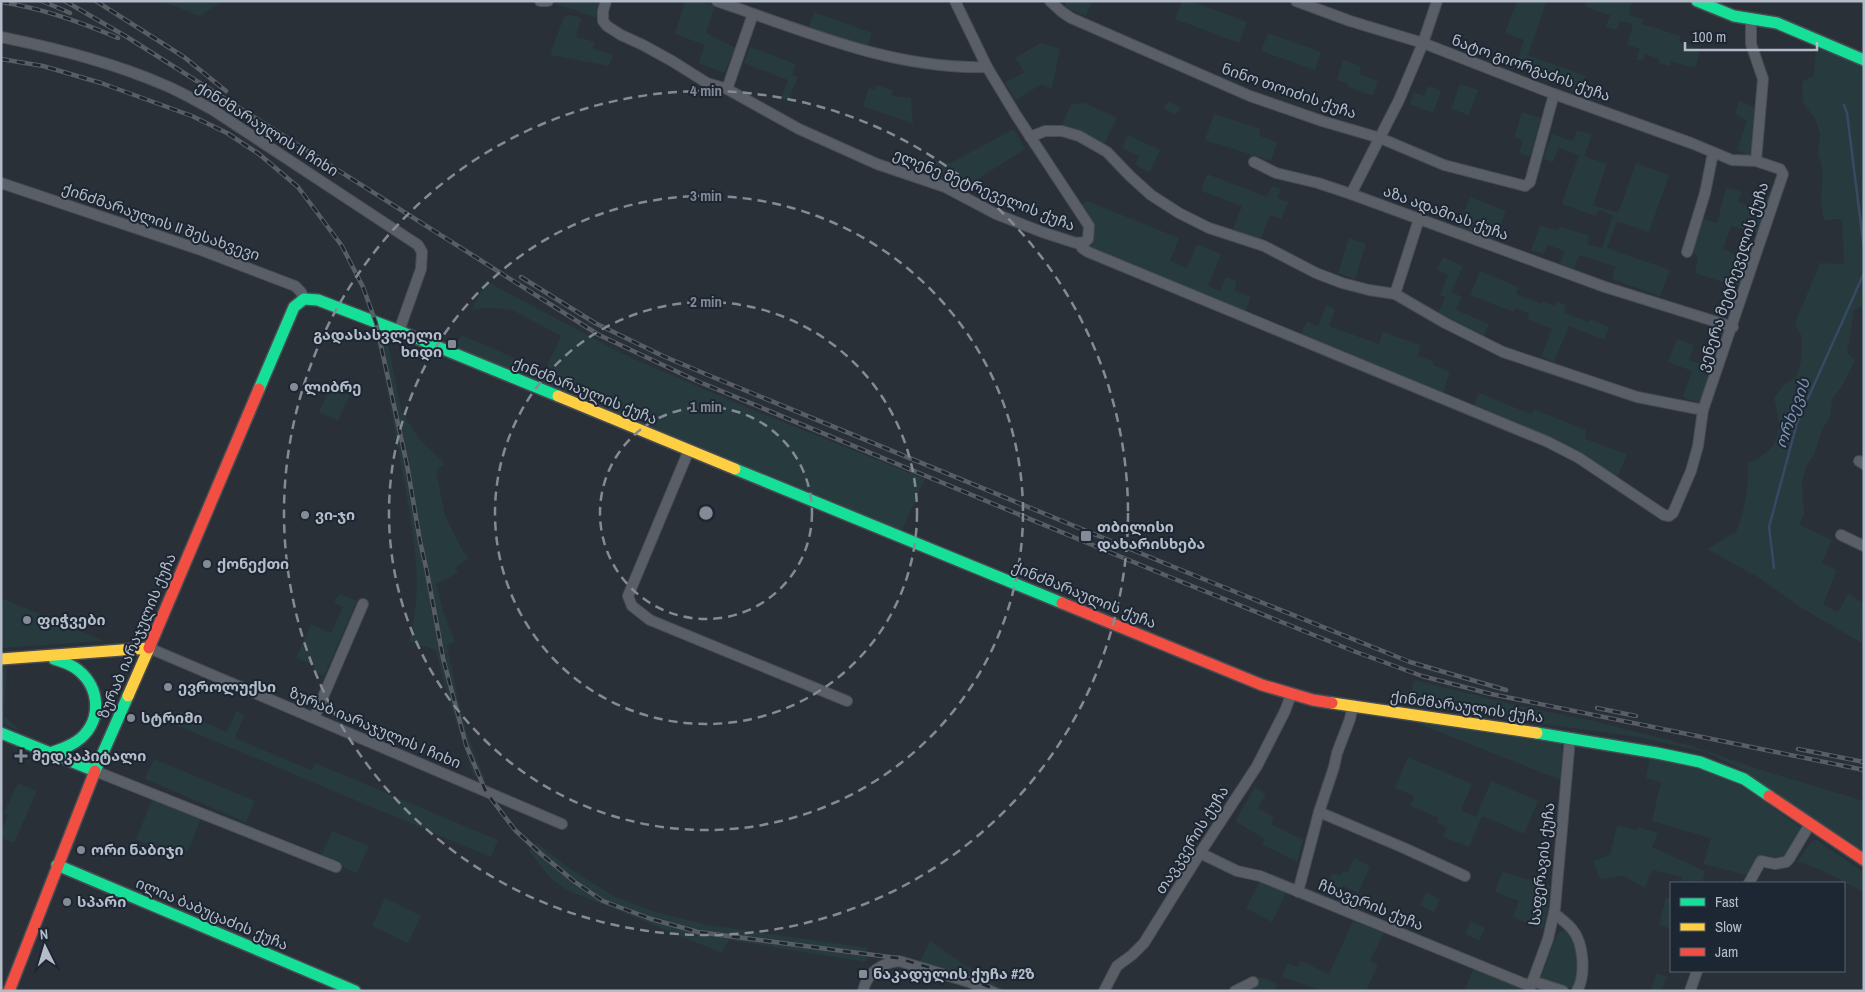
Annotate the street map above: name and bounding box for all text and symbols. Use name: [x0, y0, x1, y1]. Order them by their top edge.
scale bar: [1685, 20, 1818, 52]
text: 100 m: [1692, 26, 1726, 47]
street label: ნატო გიორგაძის ქუჩა: [1449, 29, 1614, 106]
street label: ნინო თოიძის ქუჩა: [1219, 58, 1359, 123]
street label: ქინძმარაულის II ჩიხი: [192, 76, 343, 181]
text: 4 min: [690, 80, 722, 101]
street label: ელენე მეტრეველის ქუჩა: [890, 143, 1078, 236]
street label: ქინძმარაულის II შესახვევი: [59, 178, 263, 265]
street label: ვენერა მეტრეველის ქუჩა: [1692, 179, 1773, 375]
street label: აზა ადამიას ქუჩა: [1381, 180, 1512, 245]
text: 3 min: [690, 185, 722, 206]
text: 2 min: [690, 291, 722, 312]
place label: გადასასვლელი ხიდი: [313, 324, 442, 362]
marker: გადასასვლელი ხიდი: [446, 338, 458, 350]
street label: ქინძმარაულის ქუჩა: [510, 352, 661, 429]
water label: ორხევის: [1769, 375, 1815, 451]
place label: ლიბრე: [304, 376, 361, 397]
marker: ლიბრე: [288, 381, 300, 393]
text: 1 min: [690, 396, 722, 417]
place label: ვი-ჯი: [315, 504, 355, 525]
centre of rings: [697, 504, 715, 522]
marker: ვი-ჯი: [299, 509, 311, 521]
place label: თბილისი დახარისხება: [1097, 516, 1206, 554]
marker: თბილისი დახარისხება: [1079, 529, 1093, 543]
street label: ზურაბ იარაჯულის ქუჩა: [92, 550, 181, 722]
place label: ქონექთი: [217, 553, 289, 574]
street label: ქინძმარაულის ქუჩა: [1009, 556, 1160, 633]
marker: ქონექთი: [201, 558, 213, 570]
place label: ფიჭვები: [37, 609, 106, 630]
marker: ფიჭვები: [21, 614, 33, 626]
place label: ევროლუქსი: [178, 676, 276, 697]
marker: ევროლუქსი: [162, 681, 174, 693]
street label: ზურაბ იარაჯულის I ჩიხი: [286, 682, 464, 773]
street label: ქინძმარაულის ქუჩა: [1389, 685, 1545, 728]
place label: სტრიმი: [141, 707, 203, 728]
marker: სტრიმი: [125, 712, 137, 724]
place label: მედკაპიტალი: [32, 745, 146, 766]
marker: მედკაპიტალი: [14, 749, 28, 763]
street label: თავკვერის ქუჩა: [1150, 782, 1233, 898]
street label: საფერავის ქუჩა: [1524, 801, 1559, 927]
place label: ორი ნაბიჯი: [91, 839, 184, 860]
marker: ორი ნაბიჯი: [75, 844, 87, 856]
street label: ილია ბაბუცაძის ქუჩა: [133, 872, 292, 955]
street label: ჩხავერის ქუჩა: [1315, 874, 1427, 935]
legend: [1670, 882, 1845, 972]
place label: სპარი: [77, 891, 126, 912]
text: Fast: [1715, 891, 1739, 912]
marker: სპარი: [61, 896, 73, 908]
text: Slow: [1715, 916, 1742, 937]
north arrow: [20, 922, 70, 972]
text: N: [39, 925, 49, 943]
text: Jam: [1715, 941, 1738, 962]
place label: ნაკადულის ქუჩა #2ზ: [873, 963, 1035, 984]
marker: ნაკადულის ქუჩა #2ზ: [857, 968, 869, 980]

